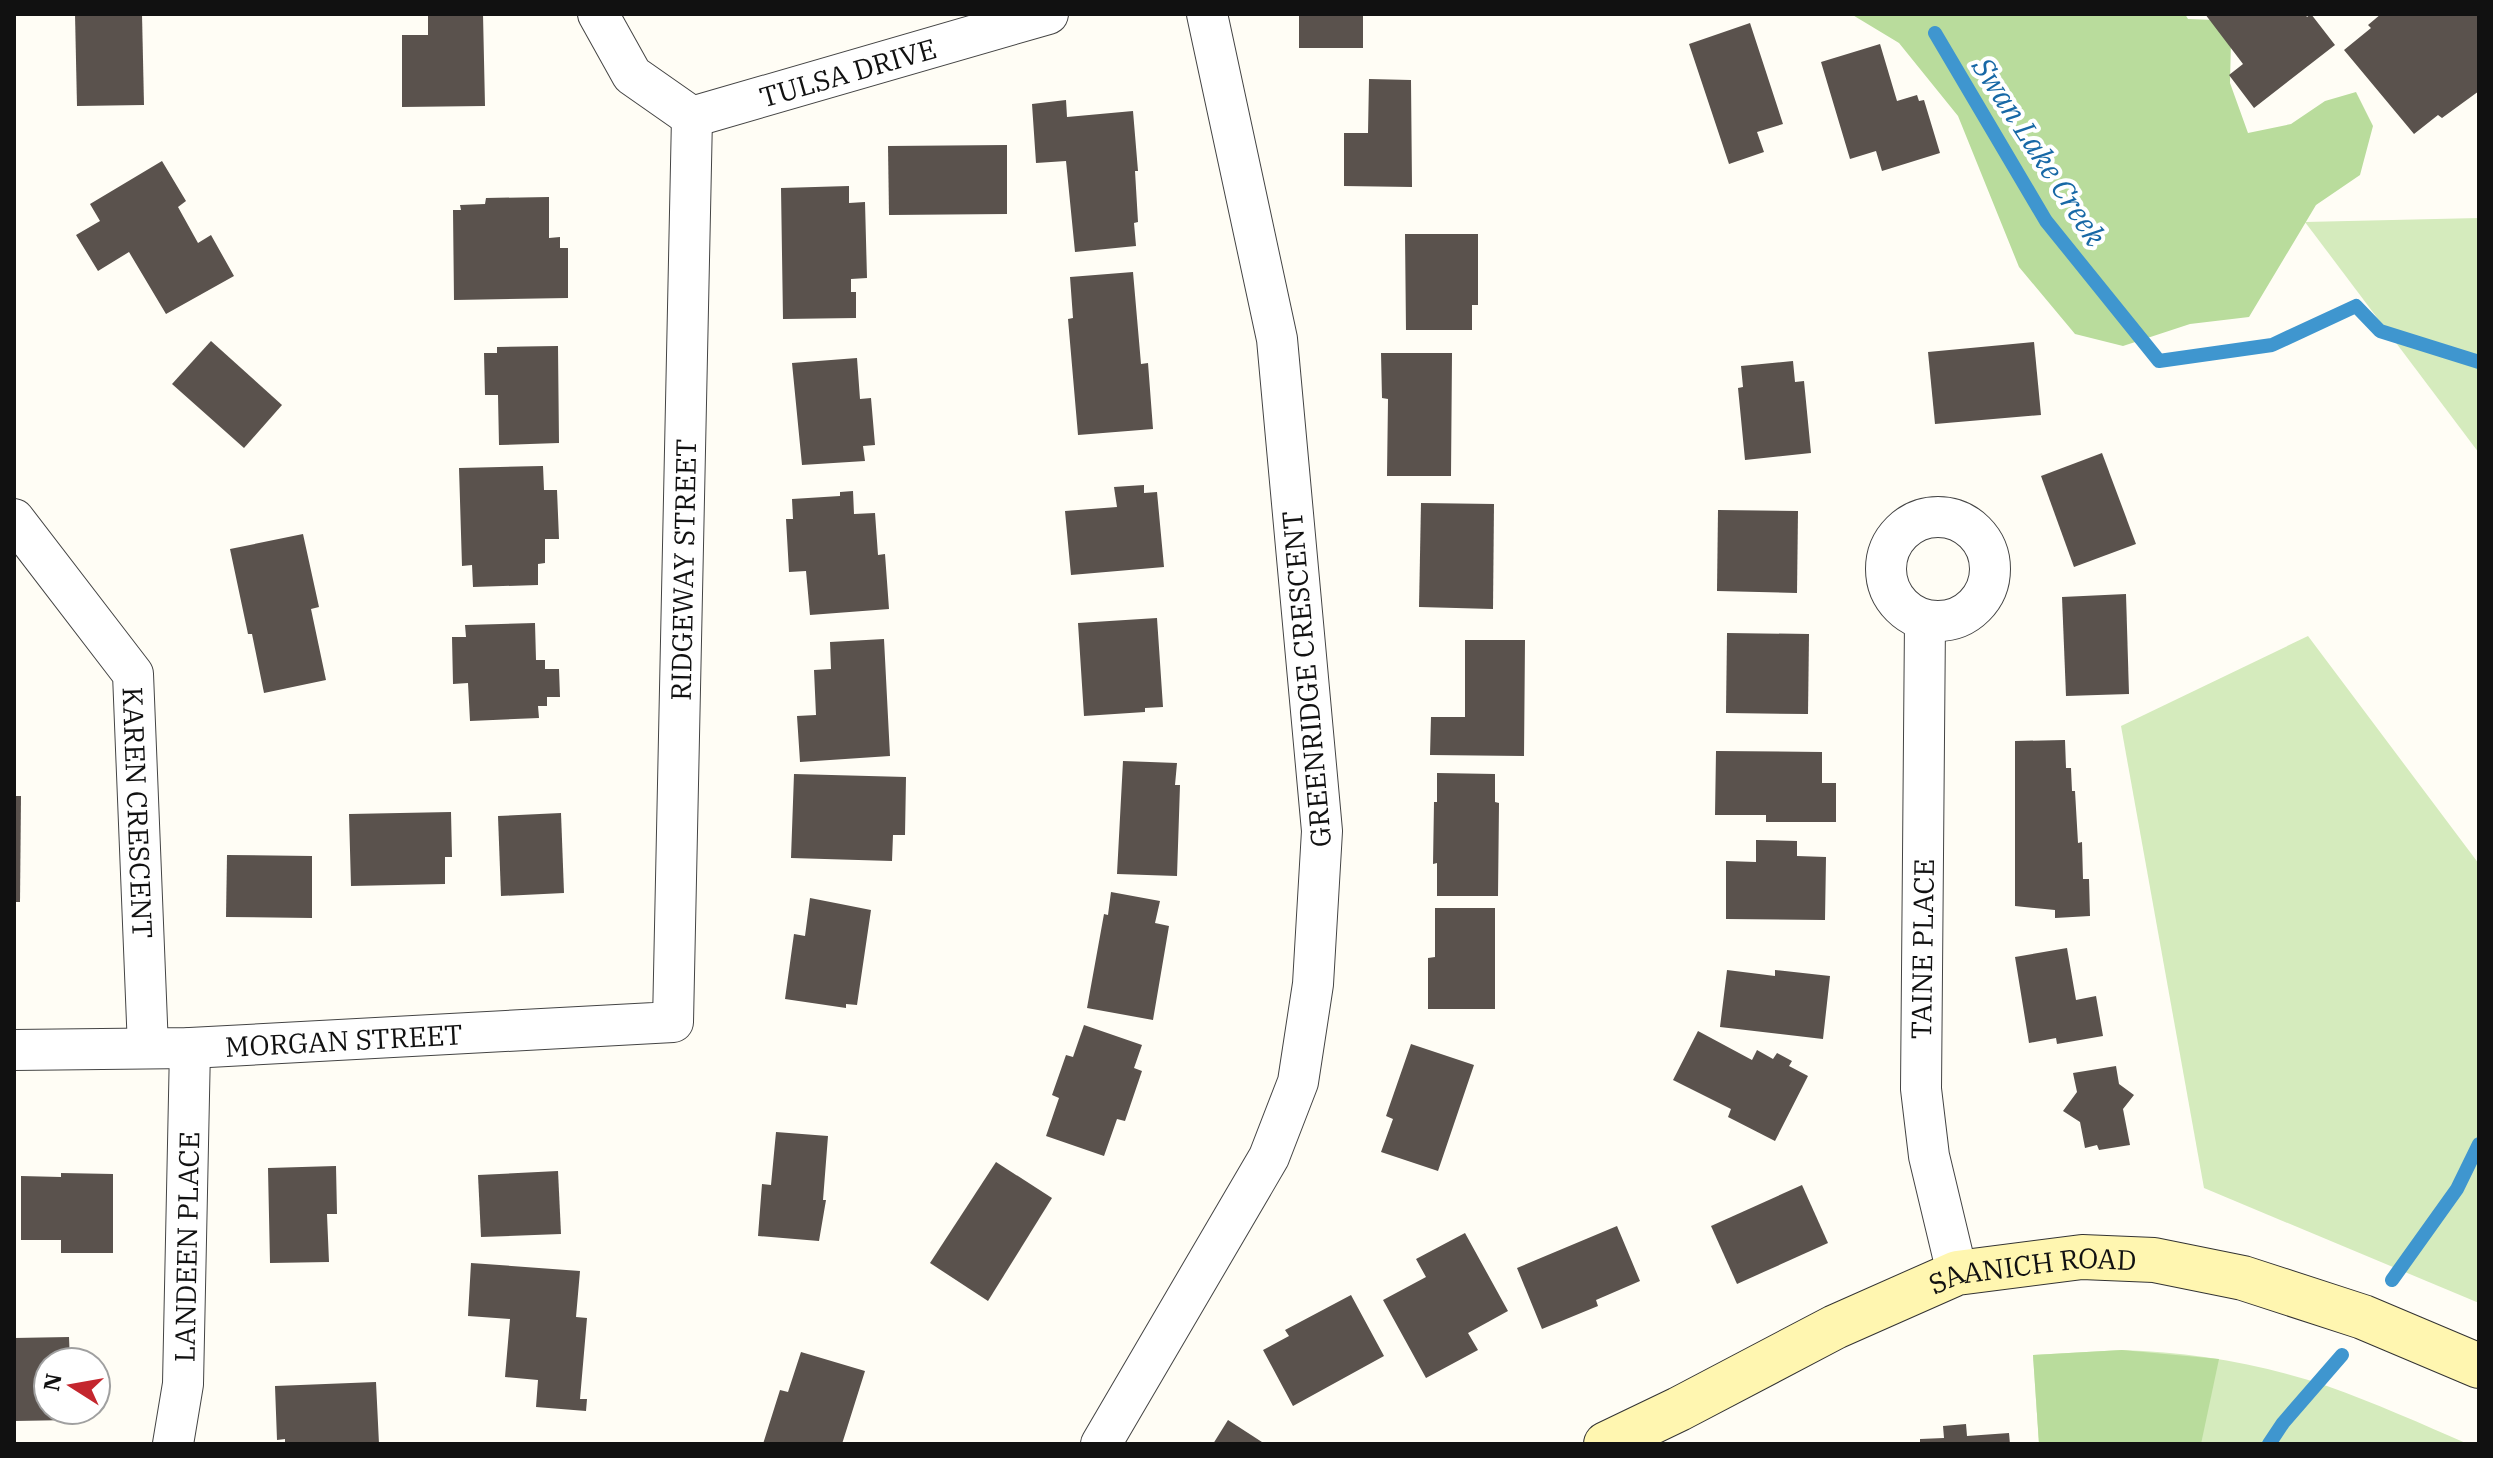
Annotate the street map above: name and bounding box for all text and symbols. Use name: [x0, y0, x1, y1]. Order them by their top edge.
street label: TULSA DRIVE: [755, 29, 940, 115]
water label: Swan Lake Creek: [1964, 48, 2116, 253]
street label: RIDGEWAY STREET: [661, 438, 704, 701]
street label: GREENRIDGE CRESCENT: [1273, 509, 1339, 849]
street label: KAREN CRESCENT: [115, 686, 162, 939]
street label: TAINE PLACE: [1902, 858, 1942, 1040]
street label: MORGAN STREET: [224, 1015, 464, 1065]
street label: LANDEEN PLACE: [165, 1131, 207, 1363]
street label: SAANICH ROAD: [1922, 1238, 2137, 1302]
north arrow: [32, 1346, 112, 1426]
text: N: [36, 1371, 68, 1393]

